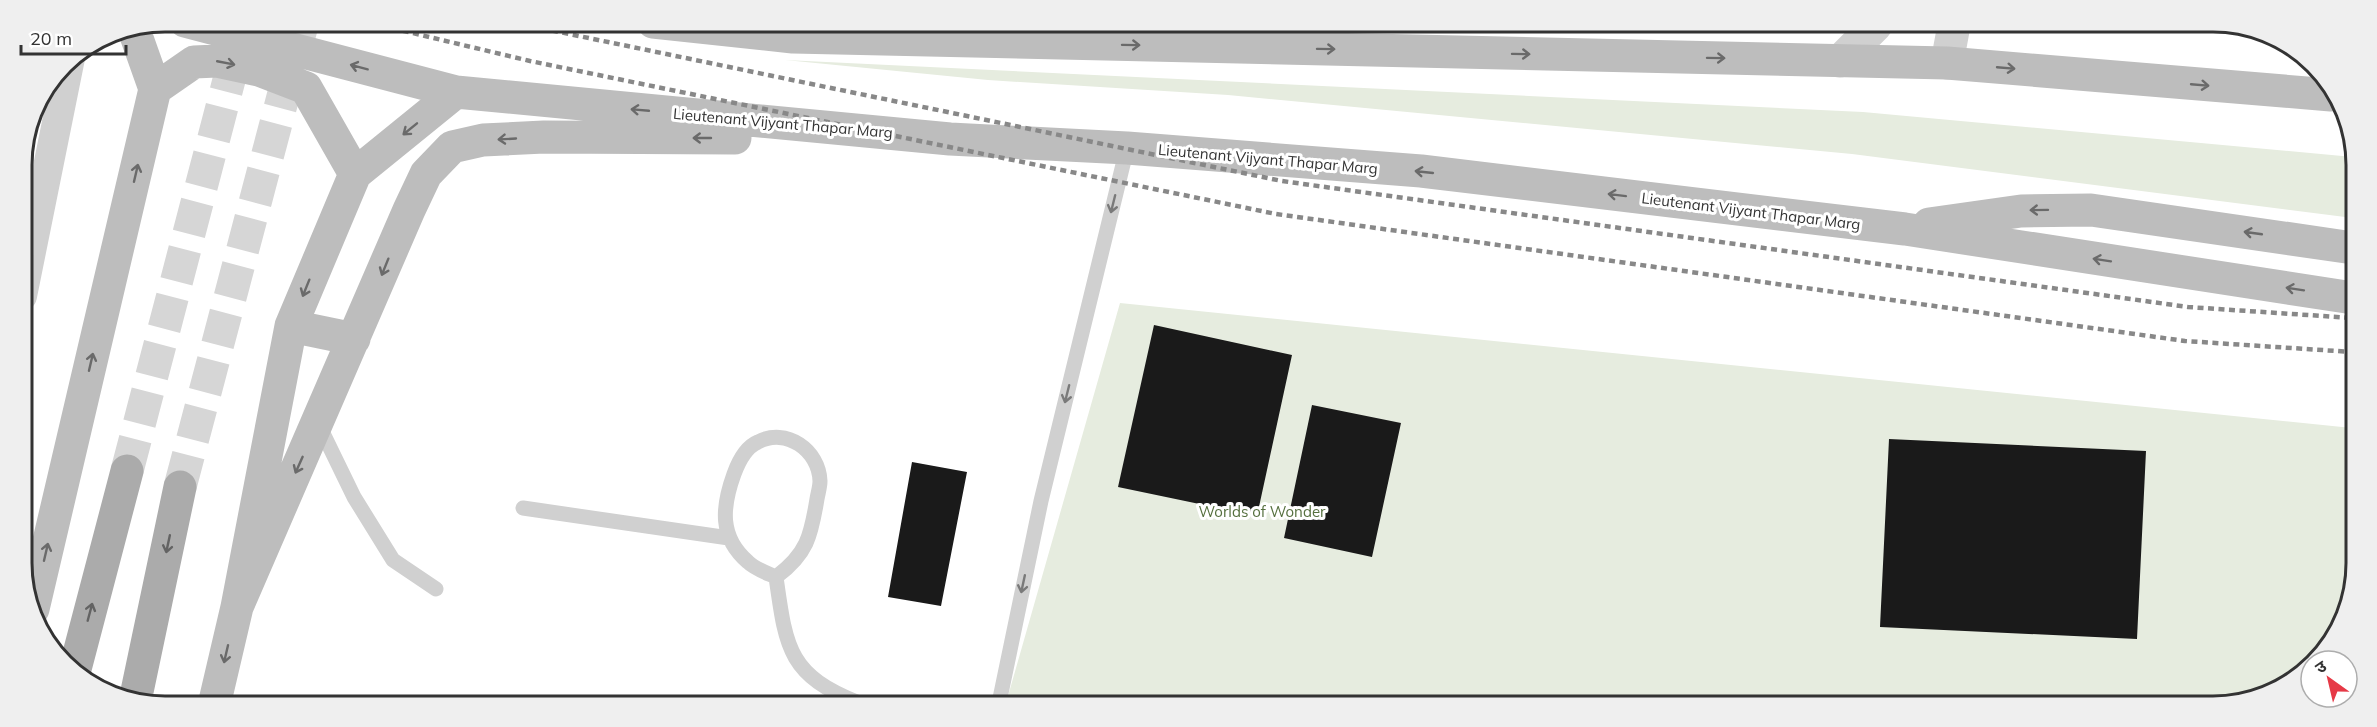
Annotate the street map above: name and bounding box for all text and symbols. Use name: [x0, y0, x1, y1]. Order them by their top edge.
scale bar: [21, 18, 126, 56]
text: 20 m: [30, 27, 72, 50]
one-way arrow: [1120, 39, 1140, 50]
one-way arrow: [1315, 43, 1335, 55]
one-way arrow: [1510, 48, 1530, 59]
one-way arrow: [1705, 52, 1725, 64]
one-way arrow: [216, 58, 235, 69]
one-way arrow: [350, 60, 369, 72]
one-way arrow: [1995, 63, 2015, 74]
one-way arrow: [2190, 80, 2209, 91]
one-way arrow: [631, 104, 651, 115]
street label: Lieutenant Vijyant Thapar Marg: [672, 104, 894, 142]
one-way arrow: [403, 122, 419, 135]
one-way arrow: [693, 132, 713, 144]
one-way arrow: [498, 133, 518, 144]
street label: Lieutenant Vijyant Thapar Marg: [1157, 140, 1379, 178]
one-way arrow: [130, 163, 142, 182]
one-way arrow: [1414, 166, 1434, 177]
street label: Lieutenant Vijyant Thapar Marg: [1640, 188, 1862, 234]
one-way arrow: [1608, 189, 1628, 200]
one-way arrow: [1107, 194, 1118, 214]
one-way arrow: [2030, 205, 2050, 216]
one-way arrow: [2244, 228, 2264, 239]
one-way arrow: [2093, 254, 2112, 265]
one-way arrow: [379, 257, 390, 276]
one-way arrow: [300, 278, 311, 296]
one-way arrow: [2285, 284, 2305, 295]
one-way arrow: [86, 353, 97, 373]
one-way arrow: [1060, 384, 1072, 403]
one-way arrow: [293, 455, 304, 474]
park label: Worlds of Wonder: [1199, 502, 1326, 521]
one-way arrow: [162, 534, 173, 553]
one-way arrow: [41, 543, 53, 562]
one-way arrow: [1017, 574, 1029, 593]
one-way arrow: [85, 603, 96, 622]
one-way arrow: [220, 644, 231, 663]
north arrow: [2299, 649, 2359, 709]
text: उ: [2311, 655, 2331, 677]

